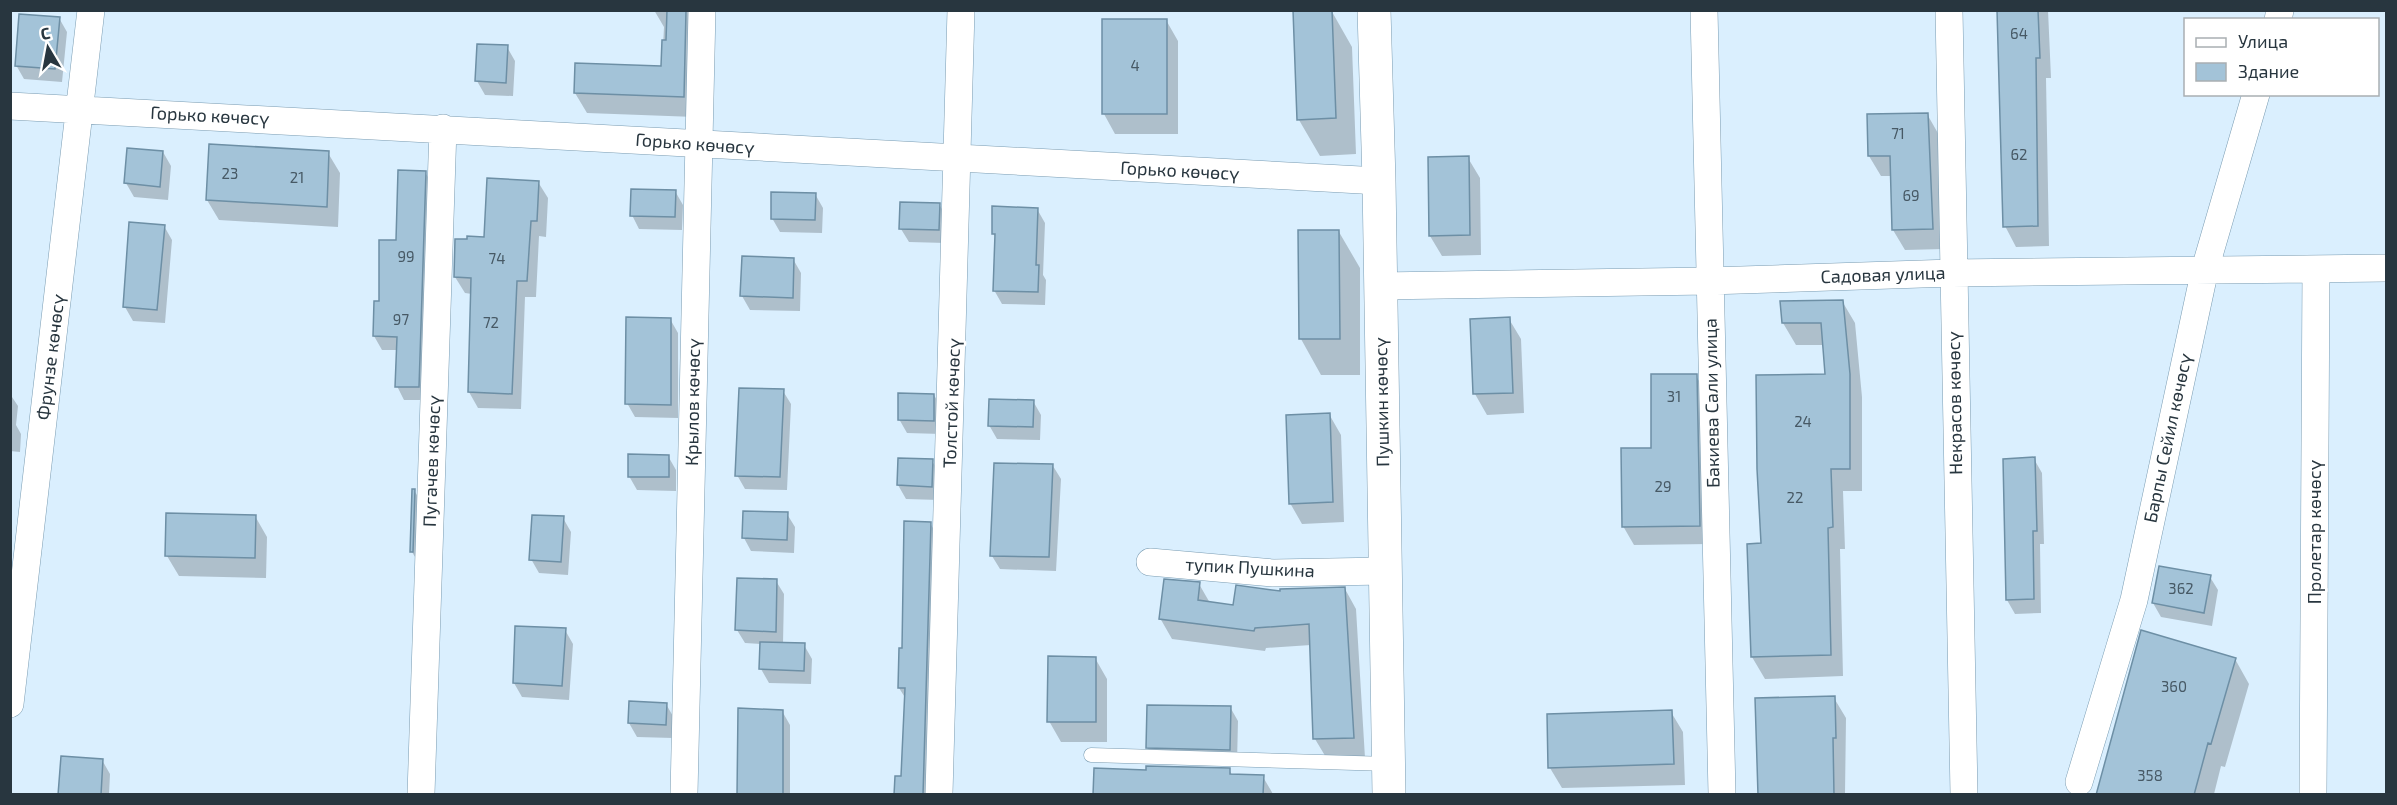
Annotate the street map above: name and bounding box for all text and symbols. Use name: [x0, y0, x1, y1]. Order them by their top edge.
north arrow: [18, 18, 78, 78]
legend: [2184, 18, 2379, 96]
text: С: [39, 23, 52, 43]
house number: 64: [2010, 24, 2028, 42]
text: Улица: [2238, 30, 2288, 52]
house number: 4: [1130, 56, 1140, 74]
text: Здание: [2238, 60, 2299, 82]
street label: Горько көчөсү: [150, 101, 271, 129]
house number: 71: [1891, 124, 1905, 142]
street label: Горько көчөсү: [635, 128, 756, 158]
house number: 62: [2010, 145, 2028, 163]
street label: Горько көчөсү: [1120, 156, 1241, 184]
house number: 23: [222, 164, 238, 182]
house number: 21: [290, 168, 304, 186]
house number: 69: [1902, 186, 1920, 204]
house number: 99: [397, 247, 415, 265]
house number: 74: [489, 249, 505, 267]
street label: Садовая улица: [1820, 261, 1946, 287]
street label: Фрунзе көчөсү: [31, 292, 69, 421]
house number: 97: [393, 310, 409, 328]
house number: 72: [483, 313, 499, 331]
street label: Бакиева Сали улица: [1699, 318, 1723, 488]
street label: Некрасов көчөсү: [1942, 330, 1966, 475]
street label: Пушкин көчөсү: [1369, 336, 1393, 467]
street label: Крылов көчөсү: [680, 337, 704, 466]
street label: Толстой көчөсү: [938, 337, 964, 468]
street label: Барпы Сейил көчөсү: [2138, 351, 2196, 524]
house number: 31: [1667, 387, 1681, 405]
street label: Пугачев көчөсү: [418, 394, 444, 527]
house number: 24: [1794, 412, 1812, 430]
street label: Пролетар көчөсү: [2303, 459, 2325, 604]
house number: 29: [1654, 477, 1672, 495]
house number: 22: [1787, 488, 1803, 506]
street label: тупик Пушкина: [1185, 553, 1315, 581]
house number: 362: [2168, 579, 2194, 597]
house number: 360: [2161, 677, 2187, 695]
house number: 358: [2137, 766, 2163, 784]

